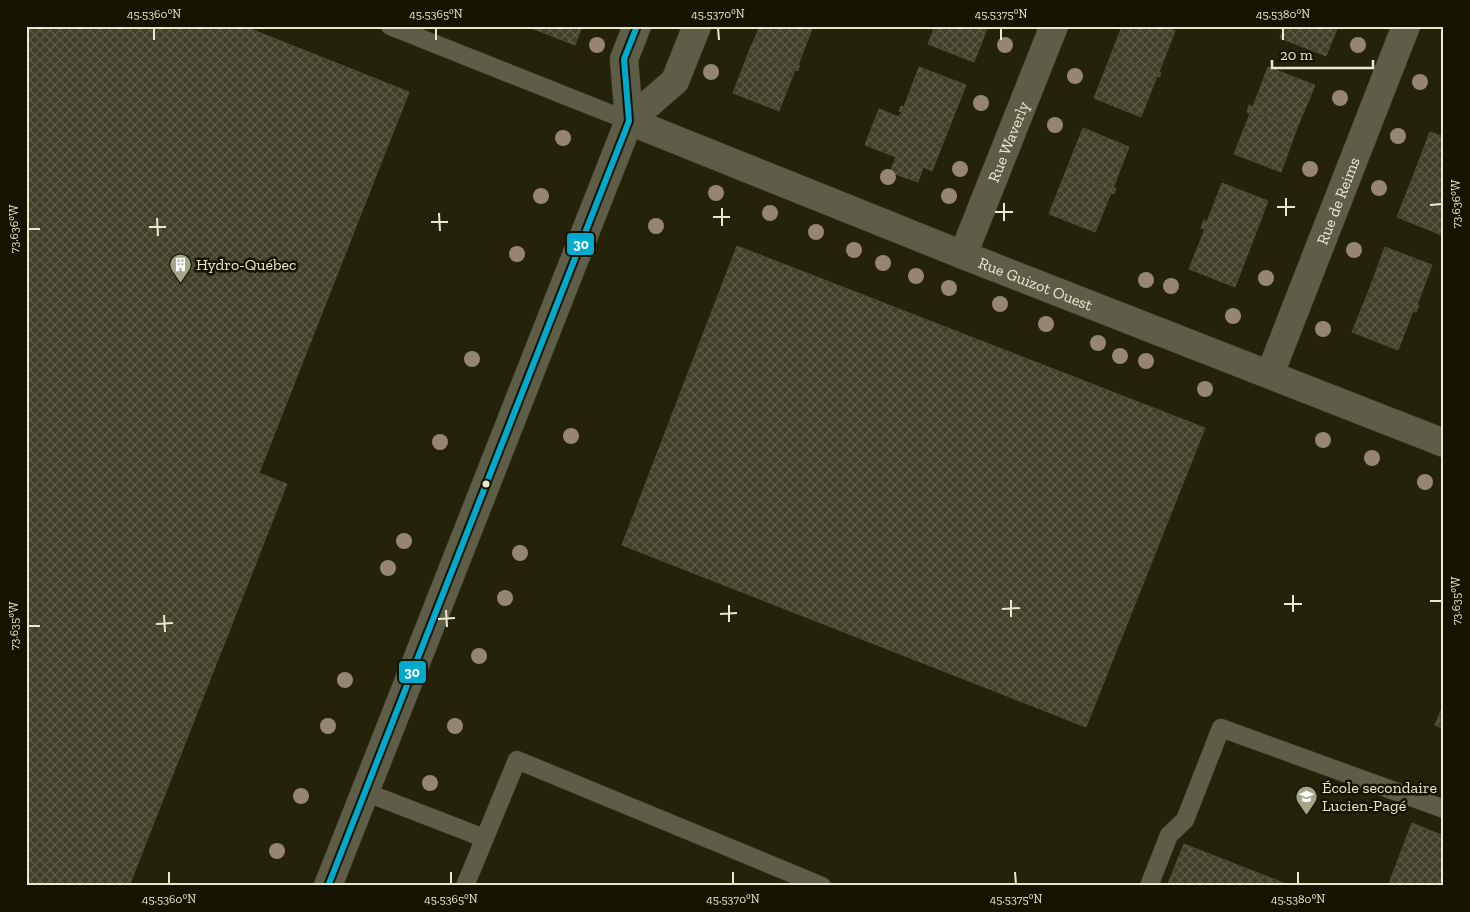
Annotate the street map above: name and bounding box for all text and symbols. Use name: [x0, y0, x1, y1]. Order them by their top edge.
text: 45.5360°N: [127, 7, 181, 21]
text: 45.5365°N: [409, 7, 463, 21]
text: 45.5370°N: [691, 7, 745, 21]
text: 45.5375°N: [975, 7, 1027, 21]
text: 45.5380°N: [1256, 7, 1310, 21]
scale bar: [1272, 38, 1374, 70]
text: 20 m: [1280, 46, 1313, 64]
street label: Rue Waverly: [983, 98, 1033, 185]
street label: Rue de Reims: [1312, 154, 1363, 247]
text: 73.636°W: [1449, 179, 1463, 228]
text: 73.636°W: [7, 204, 21, 253]
line badge: 30: [566, 232, 595, 256]
text: 30: [573, 236, 589, 253]
building icon: Hydro-Québec: [168, 252, 192, 283]
street label: Rue Guizot Ouest: [976, 253, 1096, 314]
place label: Hydro-Québec: [196, 255, 297, 274]
unlabelled marker: [481, 479, 491, 489]
text: 73.635°W: [1449, 576, 1463, 625]
text: 73.635°W: [7, 601, 21, 650]
line badge: 30: [398, 660, 427, 684]
text: 30: [404, 664, 420, 681]
place label: École secondaire Lucien-Pagé: [1322, 778, 1437, 815]
school or university icon: École secondaire Lucien-Pagé: [1294, 784, 1318, 815]
text: 45.5360°N: [142, 892, 196, 906]
text: 45.5365°N: [424, 892, 478, 906]
text: 45.5370°N: [706, 892, 760, 906]
text: 45.5375°N: [990, 892, 1042, 906]
text: 45.5380°N: [1271, 892, 1325, 906]

